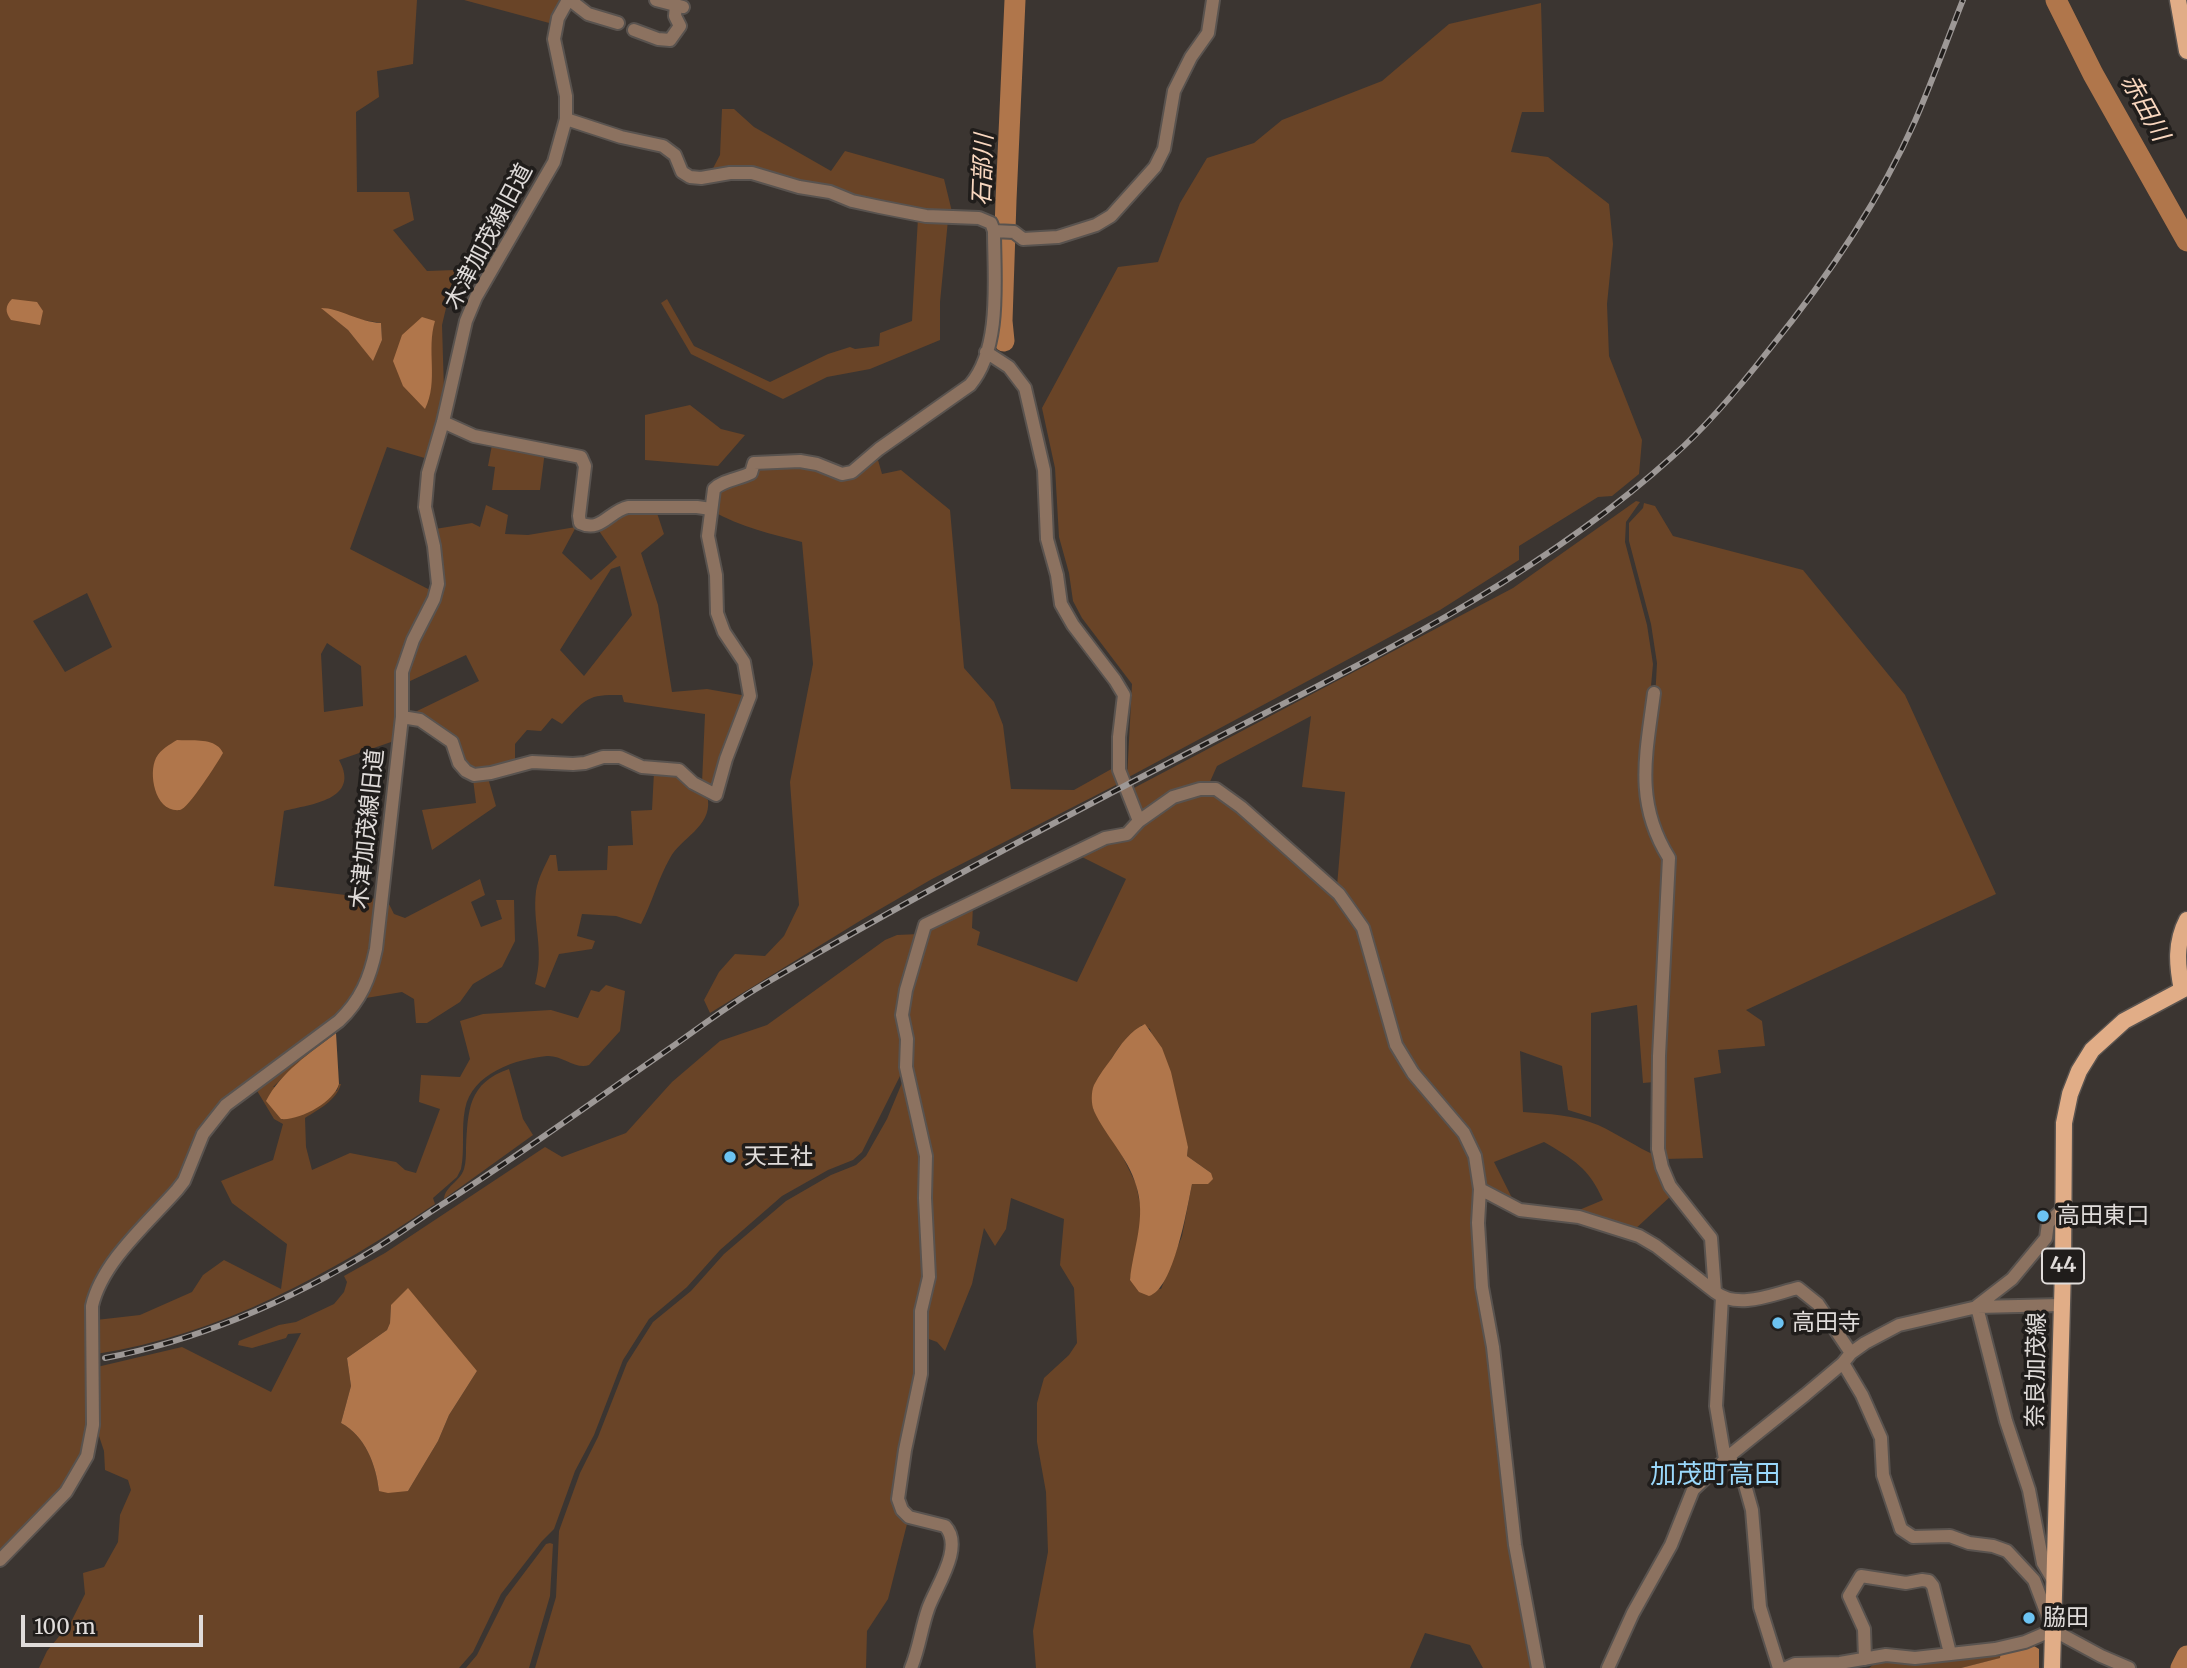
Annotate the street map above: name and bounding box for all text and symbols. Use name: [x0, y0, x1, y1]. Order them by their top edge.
water label: 赤田川: [2114, 70, 2174, 146]
water label: 石部川: [968, 134, 1000, 206]
street label: 木津加茂線旧道: [439, 159, 539, 315]
street label: 木津加茂線旧道: [346, 747, 390, 911]
place label: 天王社: [744, 1143, 813, 1171]
marker: 天王社: [722, 1149, 738, 1165]
place label: 高田東口: [2057, 1202, 2149, 1230]
marker: 高田東口: [2035, 1208, 2051, 1224]
road number: 44: [2042, 1248, 2084, 1284]
place label: 高田寺: [1792, 1309, 1861, 1337]
street label: 奈良加茂線: [2022, 1312, 2052, 1428]
marker: 高田寺: [1770, 1315, 1786, 1331]
district label: 加茂町高田: [1650, 1460, 1780, 1492]
scale bar: [24, 1602, 206, 1646]
place label: 脇田: [2043, 1604, 2089, 1632]
marker: 脇田: [2021, 1610, 2037, 1626]
text: 100 m: [34, 1613, 96, 1640]

